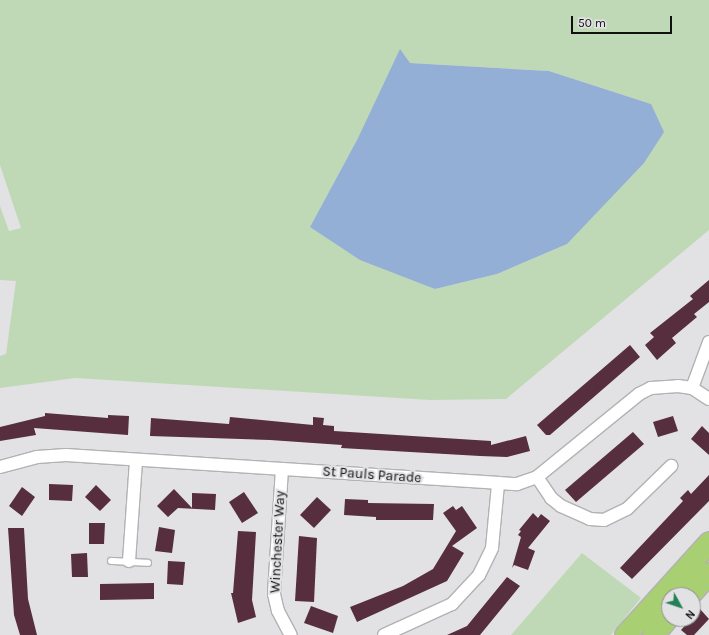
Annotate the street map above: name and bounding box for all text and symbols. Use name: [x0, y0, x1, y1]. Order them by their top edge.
scale bar: [573, 8, 674, 34]
text: 50 m: [578, 16, 606, 30]
street label: St Pauls Parade: [322, 463, 422, 487]
street label: Winchester Way: [267, 490, 289, 594]
north arrow: [661, 587, 701, 627]
text: N: [682, 607, 697, 622]

